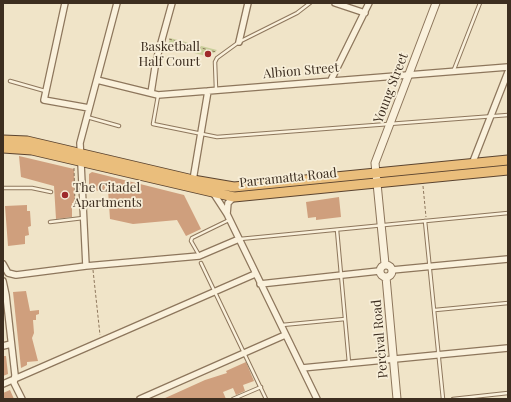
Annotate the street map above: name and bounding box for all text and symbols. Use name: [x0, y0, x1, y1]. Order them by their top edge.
place label: Basketball Half Court: [138, 39, 200, 70]
marker: Basketball Half Court: [203, 49, 213, 59]
street label: Young Street: [370, 51, 412, 125]
street label: Albion Street: [262, 60, 340, 82]
street label: Parramatta Road: [238, 165, 338, 191]
place label: The Citadel Apartments: [73, 180, 142, 211]
marker: The Citadel Apartments: [60, 190, 70, 200]
street label: Percival Road: [369, 299, 391, 379]

